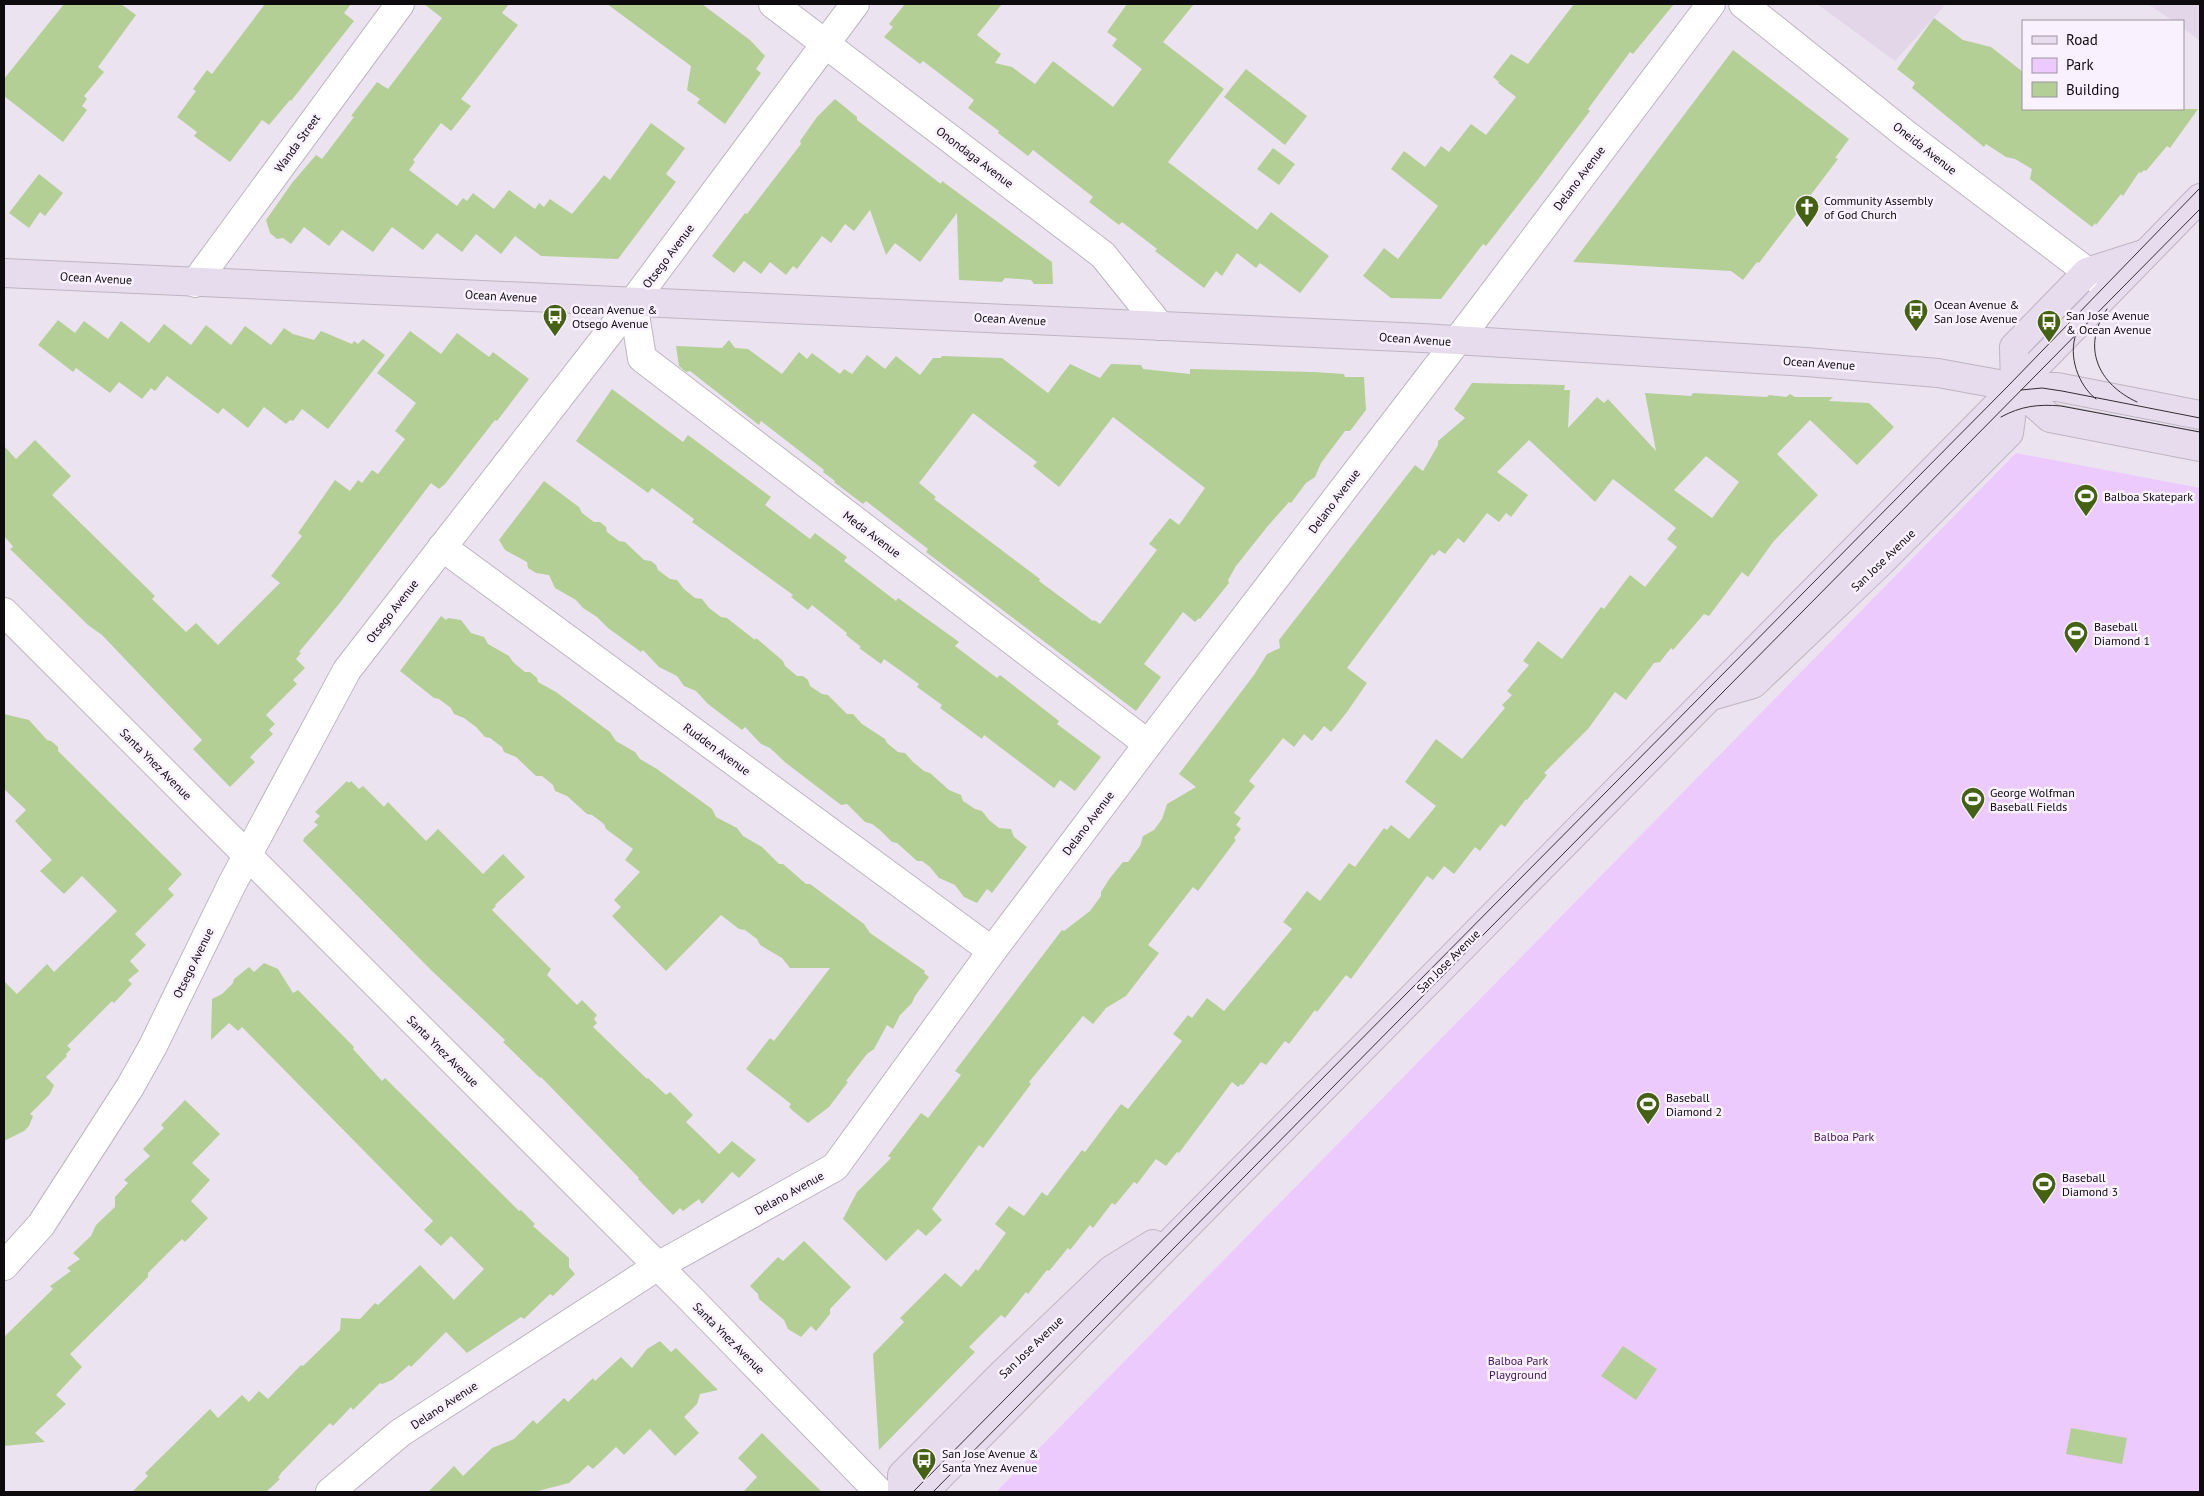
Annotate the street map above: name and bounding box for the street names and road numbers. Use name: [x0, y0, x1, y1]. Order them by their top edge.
street label: Wanda Street: [271, 111, 323, 175]
street label: Oneida Avenue: [1890, 118, 1960, 178]
street label: Onondaga Avenue: [933, 123, 1017, 191]
street label: Delano Avenue: [1550, 143, 1608, 213]
street label: Otsego Avenue: [639, 221, 697, 291]
street label: Ocean Avenue: [60, 269, 132, 287]
street label: Ocean Avenue: [465, 287, 537, 305]
street label: Ocean Avenue: [974, 310, 1046, 328]
street label: Ocean Avenue: [1378, 329, 1452, 349]
street label: Ocean Avenue: [1782, 353, 1856, 373]
street label: Delano Avenue: [1305, 466, 1363, 536]
street label: Meda Avenue: [840, 507, 904, 561]
street label: San Jose Avenue: [1848, 526, 1918, 594]
street label: Otsego Avenue: [363, 576, 421, 646]
street label: Rudden Avenue: [680, 720, 754, 778]
street label: Santa Ynez Avenue: [117, 725, 195, 803]
street label: Delano Avenue: [1059, 788, 1117, 858]
street label: Otsego Avenue: [169, 925, 217, 1001]
street label: San Jose Avenue: [1413, 926, 1483, 996]
street label: Santa Ynez Avenue: [404, 1012, 482, 1090]
street label: Delano Avenue: [752, 1168, 826, 1218]
street label: Santa Ynez Avenue: [690, 1299, 768, 1377]
street label: San Jose Avenue: [996, 1313, 1066, 1381]
street label: Delano Avenue: [408, 1378, 480, 1432]

